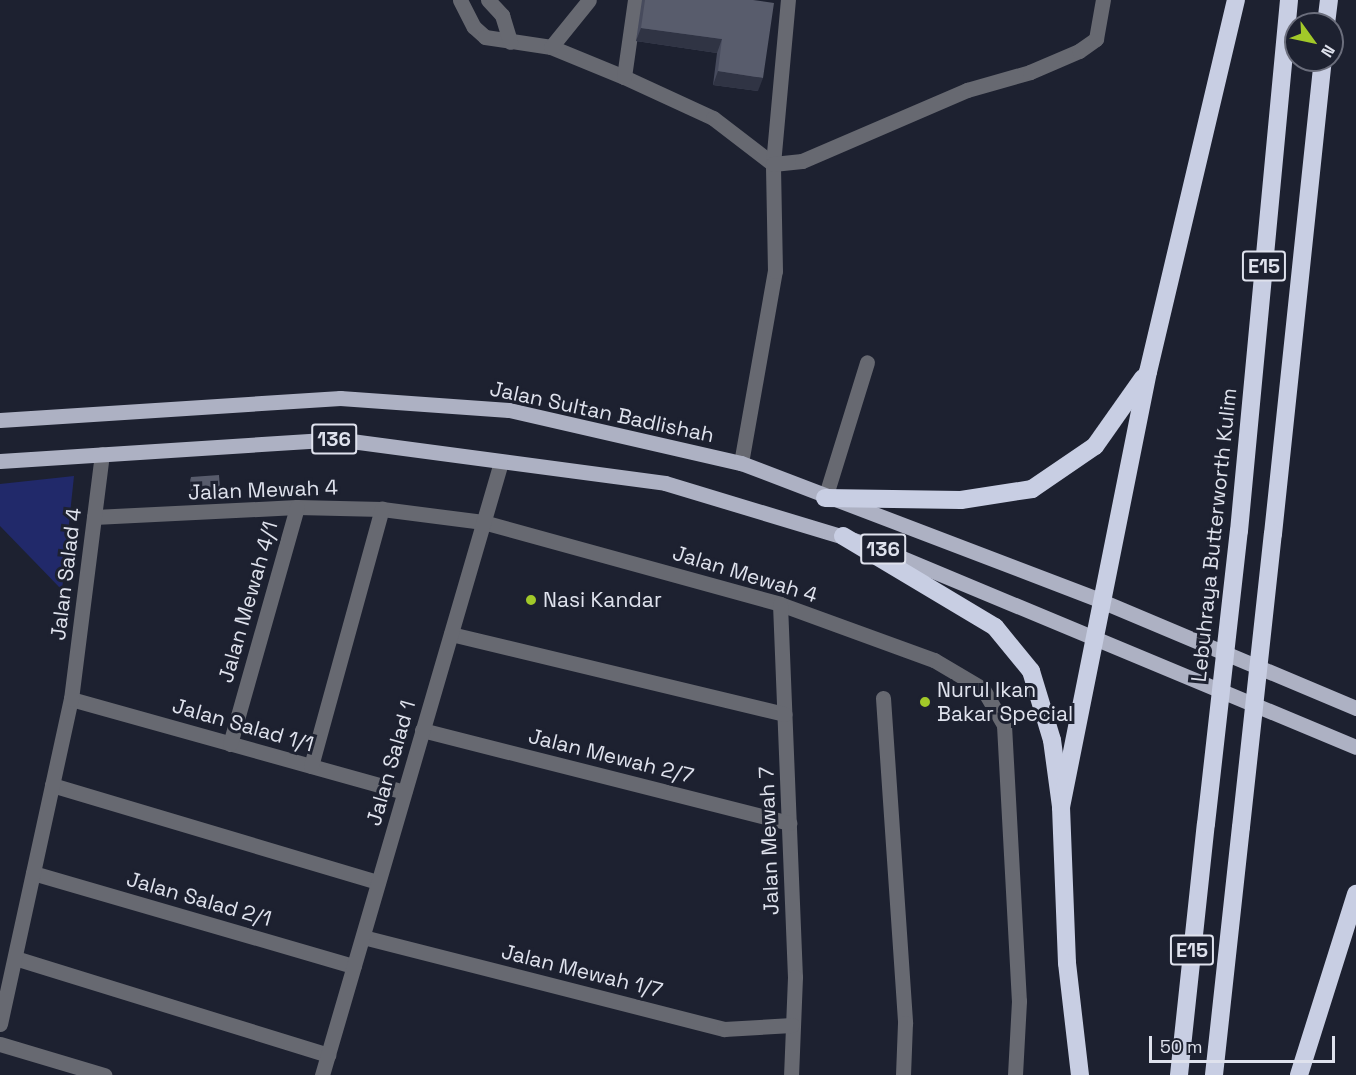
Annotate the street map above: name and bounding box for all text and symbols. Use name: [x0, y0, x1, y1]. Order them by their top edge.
north arrow: [1284, 12, 1344, 72]
text: N: [1316, 41, 1340, 61]
road number: E15: [1242, 249, 1286, 283]
street label: Jalan Sultan Badlishah: [488, 376, 716, 448]
street label: Lebuhraya Butterworth Kulim: [1186, 387, 1242, 683]
road number: 136: [310, 422, 358, 456]
street label: Jalan Mewah 4: [188, 475, 338, 505]
street label: Jalan Salad 4: [45, 506, 87, 642]
street label: Jalan Mewah 4/1: [213, 518, 283, 686]
road number: 136: [859, 532, 907, 566]
street label: Jalan Mewah 4: [670, 540, 820, 608]
place label: Nasi Kandar: [543, 587, 662, 613]
marker: Nasi Kandar: [524, 593, 538, 607]
place label: Nurul Ikan Bakar Special: [937, 677, 1073, 727]
street label: Jalan Salad 1/1: [170, 693, 316, 757]
marker: Nurul Ikan Bakar Special: [918, 695, 932, 709]
street label: Jalan Salad 1: [361, 697, 421, 829]
street label: Jalan Mewah 2/7: [526, 723, 696, 789]
street label: Jalan Mewah 7: [754, 766, 784, 916]
street label: Jalan Salad 2/1: [124, 866, 274, 932]
road number: E15: [1170, 933, 1214, 967]
street label: Jalan Mewah 1/7: [499, 939, 665, 1003]
scale bar: [1152, 1024, 1338, 1062]
text: 50 m: [1160, 1035, 1202, 1058]

